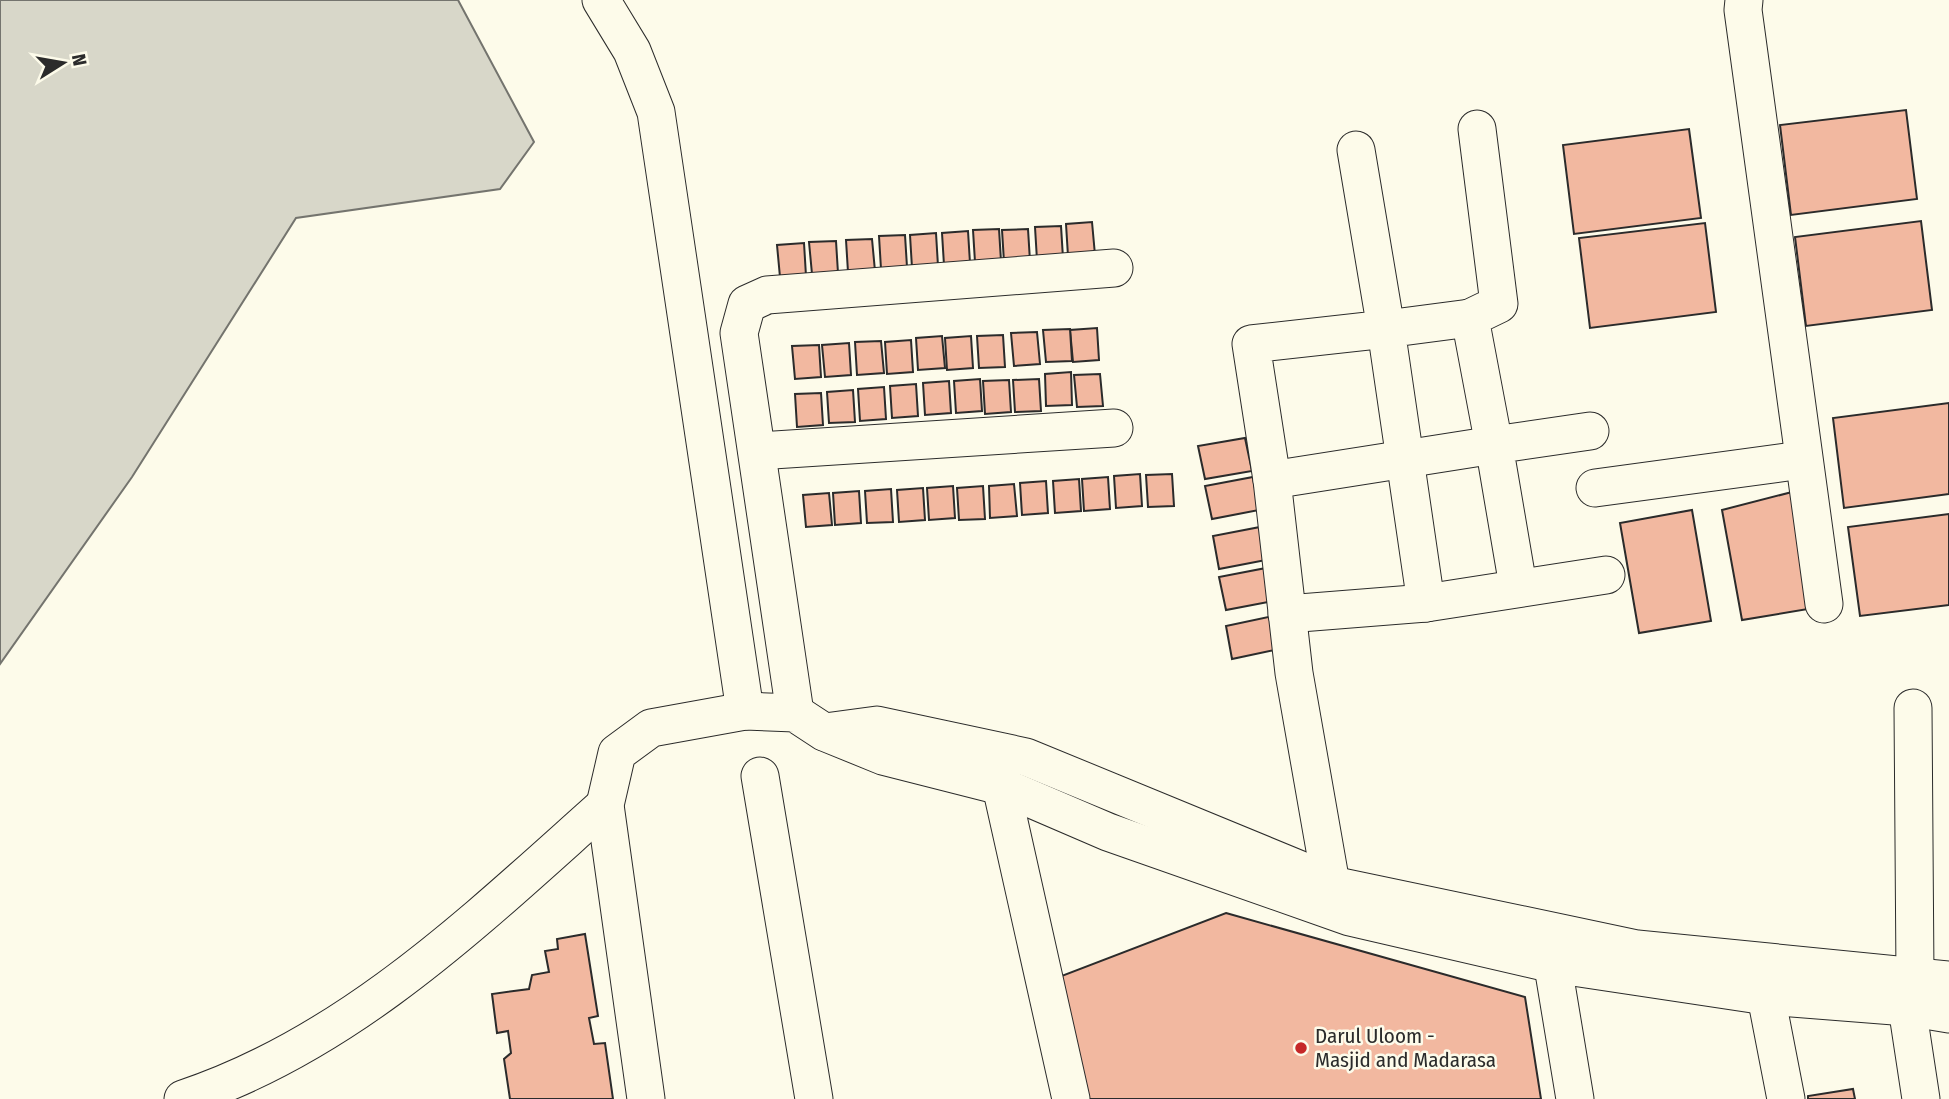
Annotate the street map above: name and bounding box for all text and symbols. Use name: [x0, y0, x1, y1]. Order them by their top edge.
north arrow: [28, 28, 98, 98]
text: N: [67, 52, 92, 68]
place label: Darul Uloom - Masjid and Madarasa: [1315, 1023, 1496, 1073]
marker: Darul Uloom - Masjid and Madarasa: [1293, 1040, 1309, 1056]

